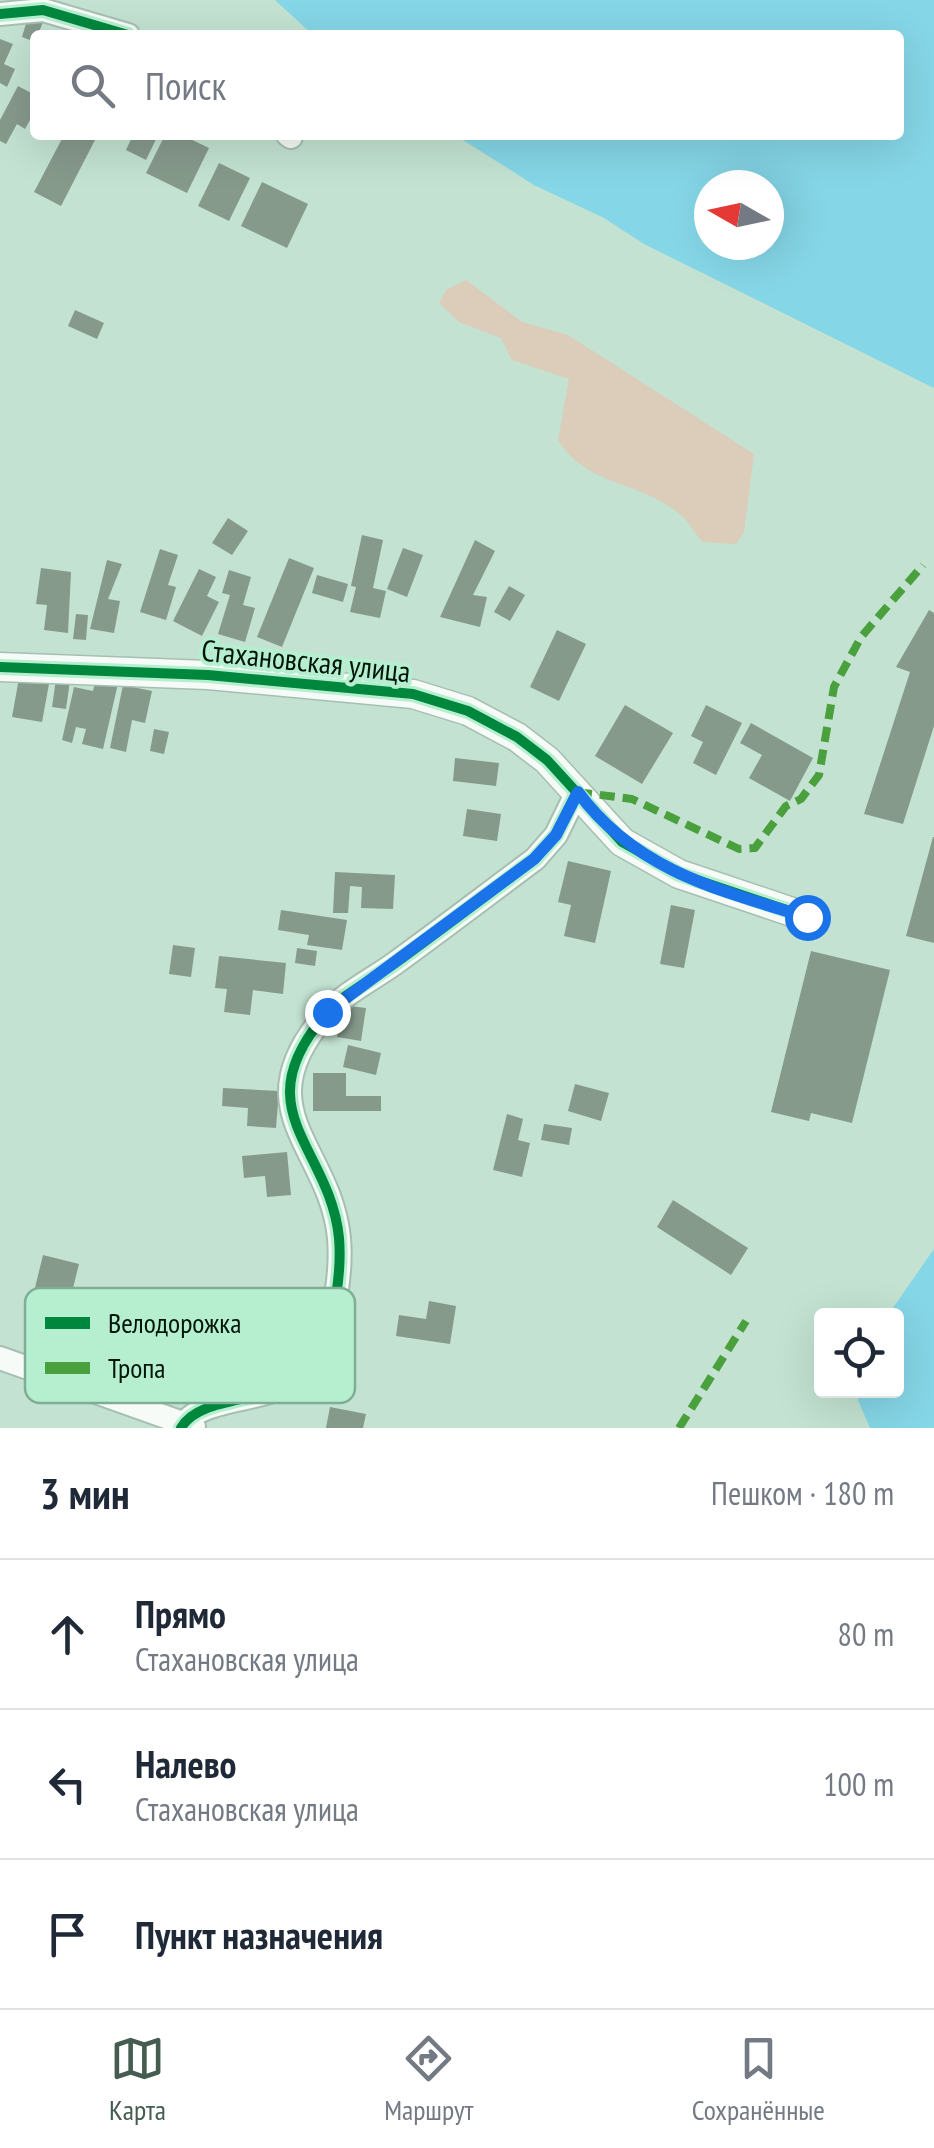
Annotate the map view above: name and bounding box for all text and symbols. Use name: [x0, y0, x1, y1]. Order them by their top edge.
search box: [30, 30, 904, 140]
icon: search: [65, 58, 120, 113]
text: Поиск: [145, 61, 226, 110]
north arrow: [694, 170, 784, 260]
street label: Стахановская улица: [200, 630, 412, 690]
route start: [785, 895, 831, 941]
route end: [305, 990, 351, 1036]
legend: [25, 1288, 355, 1403]
text: Велодорожка: [108, 1304, 241, 1341]
map controls: [814, 1308, 904, 1398]
button: locate: [814, 1308, 904, 1398]
text: Тропа: [108, 1349, 166, 1386]
text: 3 мин: [40, 1466, 130, 1521]
text: Пешком · 180 m: [711, 1472, 894, 1514]
text: Прямо: [135, 1589, 226, 1638]
icon: ahead: [40, 1607, 95, 1662]
text: 80 m: [838, 1613, 894, 1655]
text: Стахановская улица: [135, 1638, 359, 1680]
text: Налево: [135, 1739, 236, 1788]
icon: left: [40, 1757, 95, 1812]
text: 100 m: [823, 1763, 894, 1805]
text: Стахановская улица: [135, 1788, 359, 1830]
icon: arrive: [40, 1907, 95, 1962]
text: Пункт назначения: [135, 1910, 383, 1959]
tab: Карта: [109, 2031, 166, 2128]
tab: Маршрут: [384, 2031, 474, 2128]
tab: Сохранённые: [692, 2031, 825, 2128]

